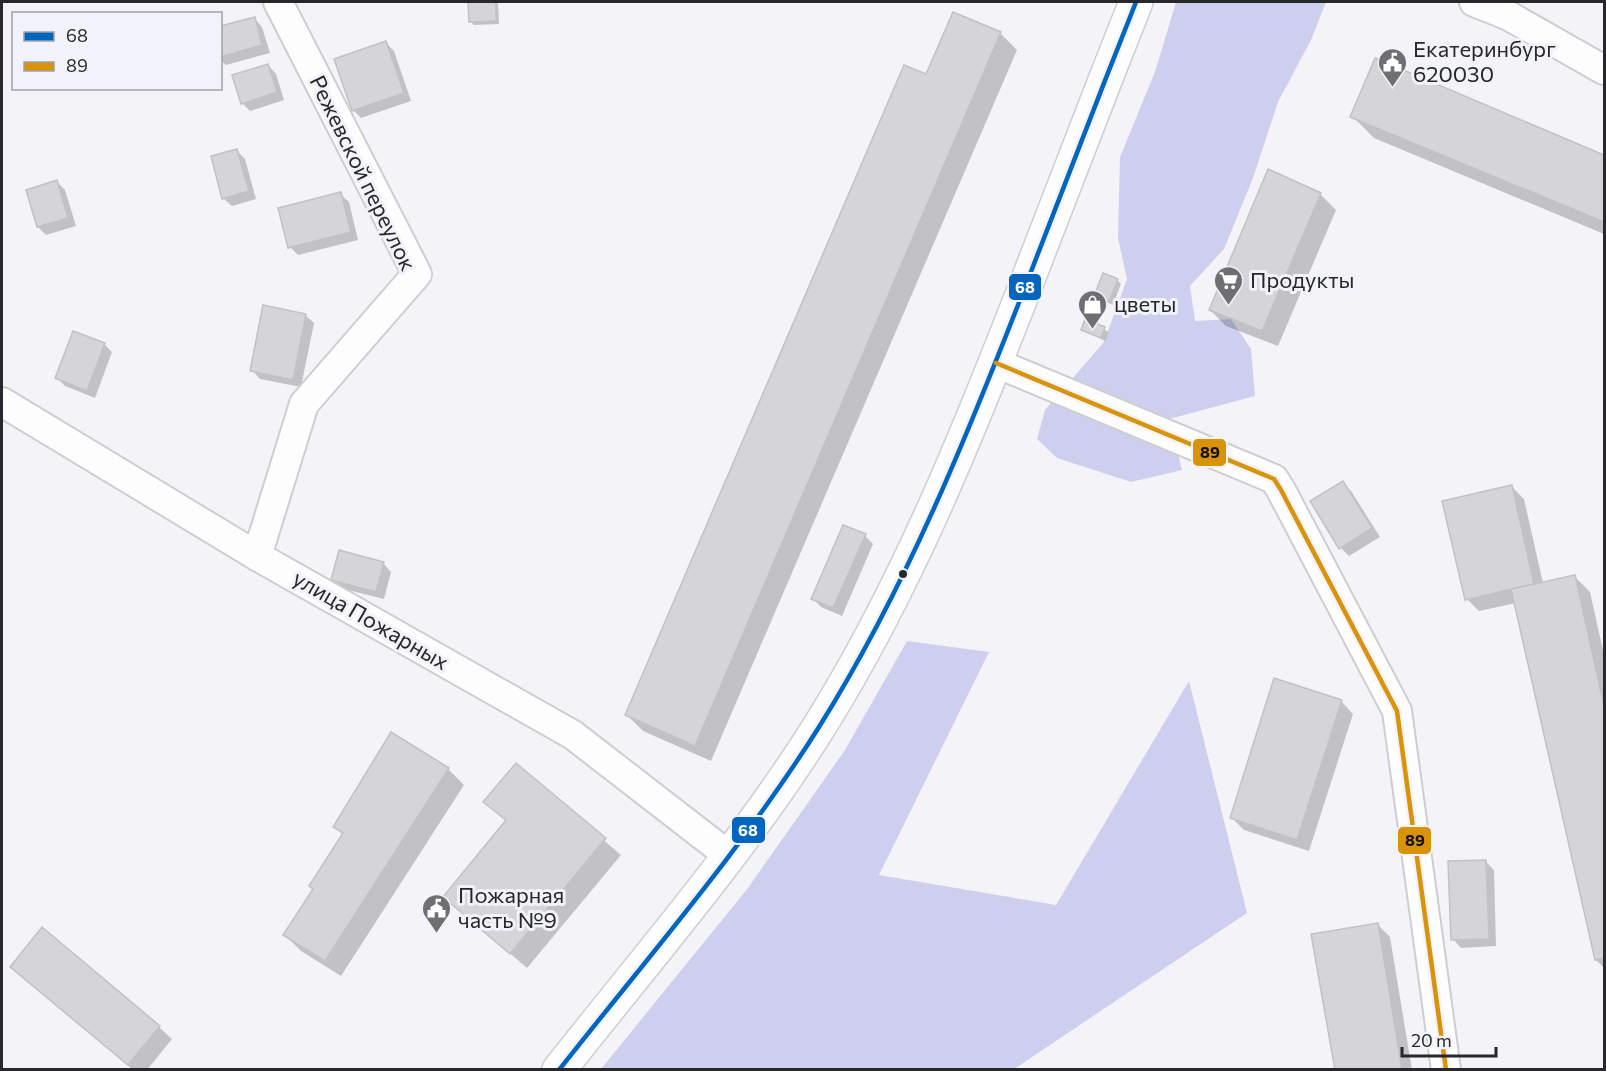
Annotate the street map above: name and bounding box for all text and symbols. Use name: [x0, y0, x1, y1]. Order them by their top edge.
legend: [12, 12, 222, 90]
text: 68: [66, 24, 88, 46]
place label: Екатеринбург 620030: [1413, 35, 1556, 87]
public building icon: Екатеринбург 620030: [1376, 46, 1408, 88]
text: 89: [66, 54, 88, 76]
street label: Режевской переулок: [304, 71, 423, 275]
supermarket icon: Продукты: [1213, 264, 1245, 306]
place label: Продукты: [1250, 266, 1354, 293]
line badge: 68: [1008, 273, 1042, 301]
text: 68: [1015, 277, 1035, 296]
shop icon: цветы: [1077, 288, 1109, 330]
place label: цветы: [1114, 290, 1176, 317]
line badge: 89: [1192, 438, 1227, 467]
text: 89: [1200, 442, 1220, 461]
street label: улица Пожарных: [289, 564, 454, 675]
unlabelled marker: [897, 568, 909, 580]
line badge: 68: [731, 816, 766, 844]
text: 68: [738, 820, 758, 839]
line badge: 89: [1397, 826, 1432, 855]
text: 89: [1405, 830, 1425, 849]
place label: Пожарная часть №9: [458, 881, 564, 933]
public building icon: Пожарная часть №9: [421, 892, 453, 934]
scale bar: [1402, 1020, 1496, 1058]
text: 20 m: [1411, 1029, 1452, 1051]

